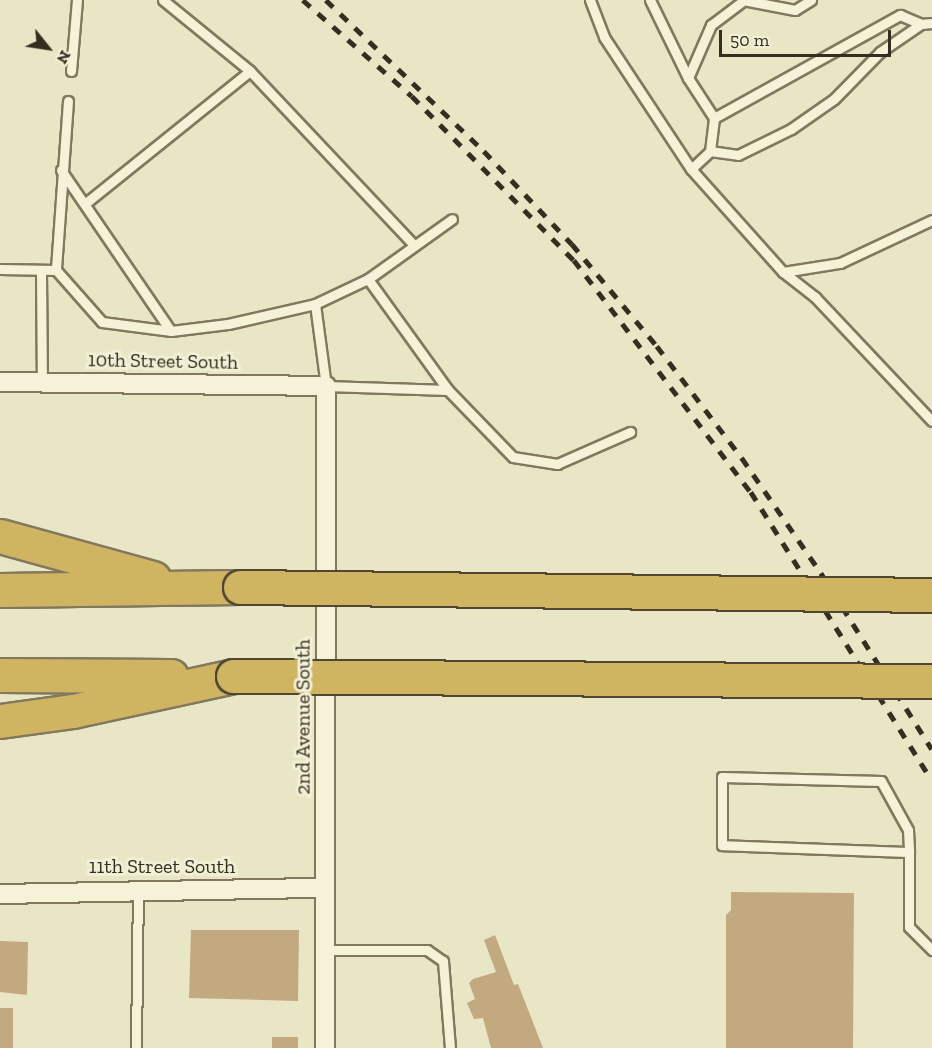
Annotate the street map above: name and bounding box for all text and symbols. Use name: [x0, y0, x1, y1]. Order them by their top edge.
north arrow: [18, 18, 78, 78]
scale bar: [722, 18, 894, 56]
text: 50 m: [730, 29, 769, 51]
text: N: [53, 47, 75, 67]
street label: 10th Street South: [88, 348, 238, 374]
street label: 2nd Avenue South: [291, 639, 315, 795]
street label: 11th Street South: [89, 854, 235, 878]

